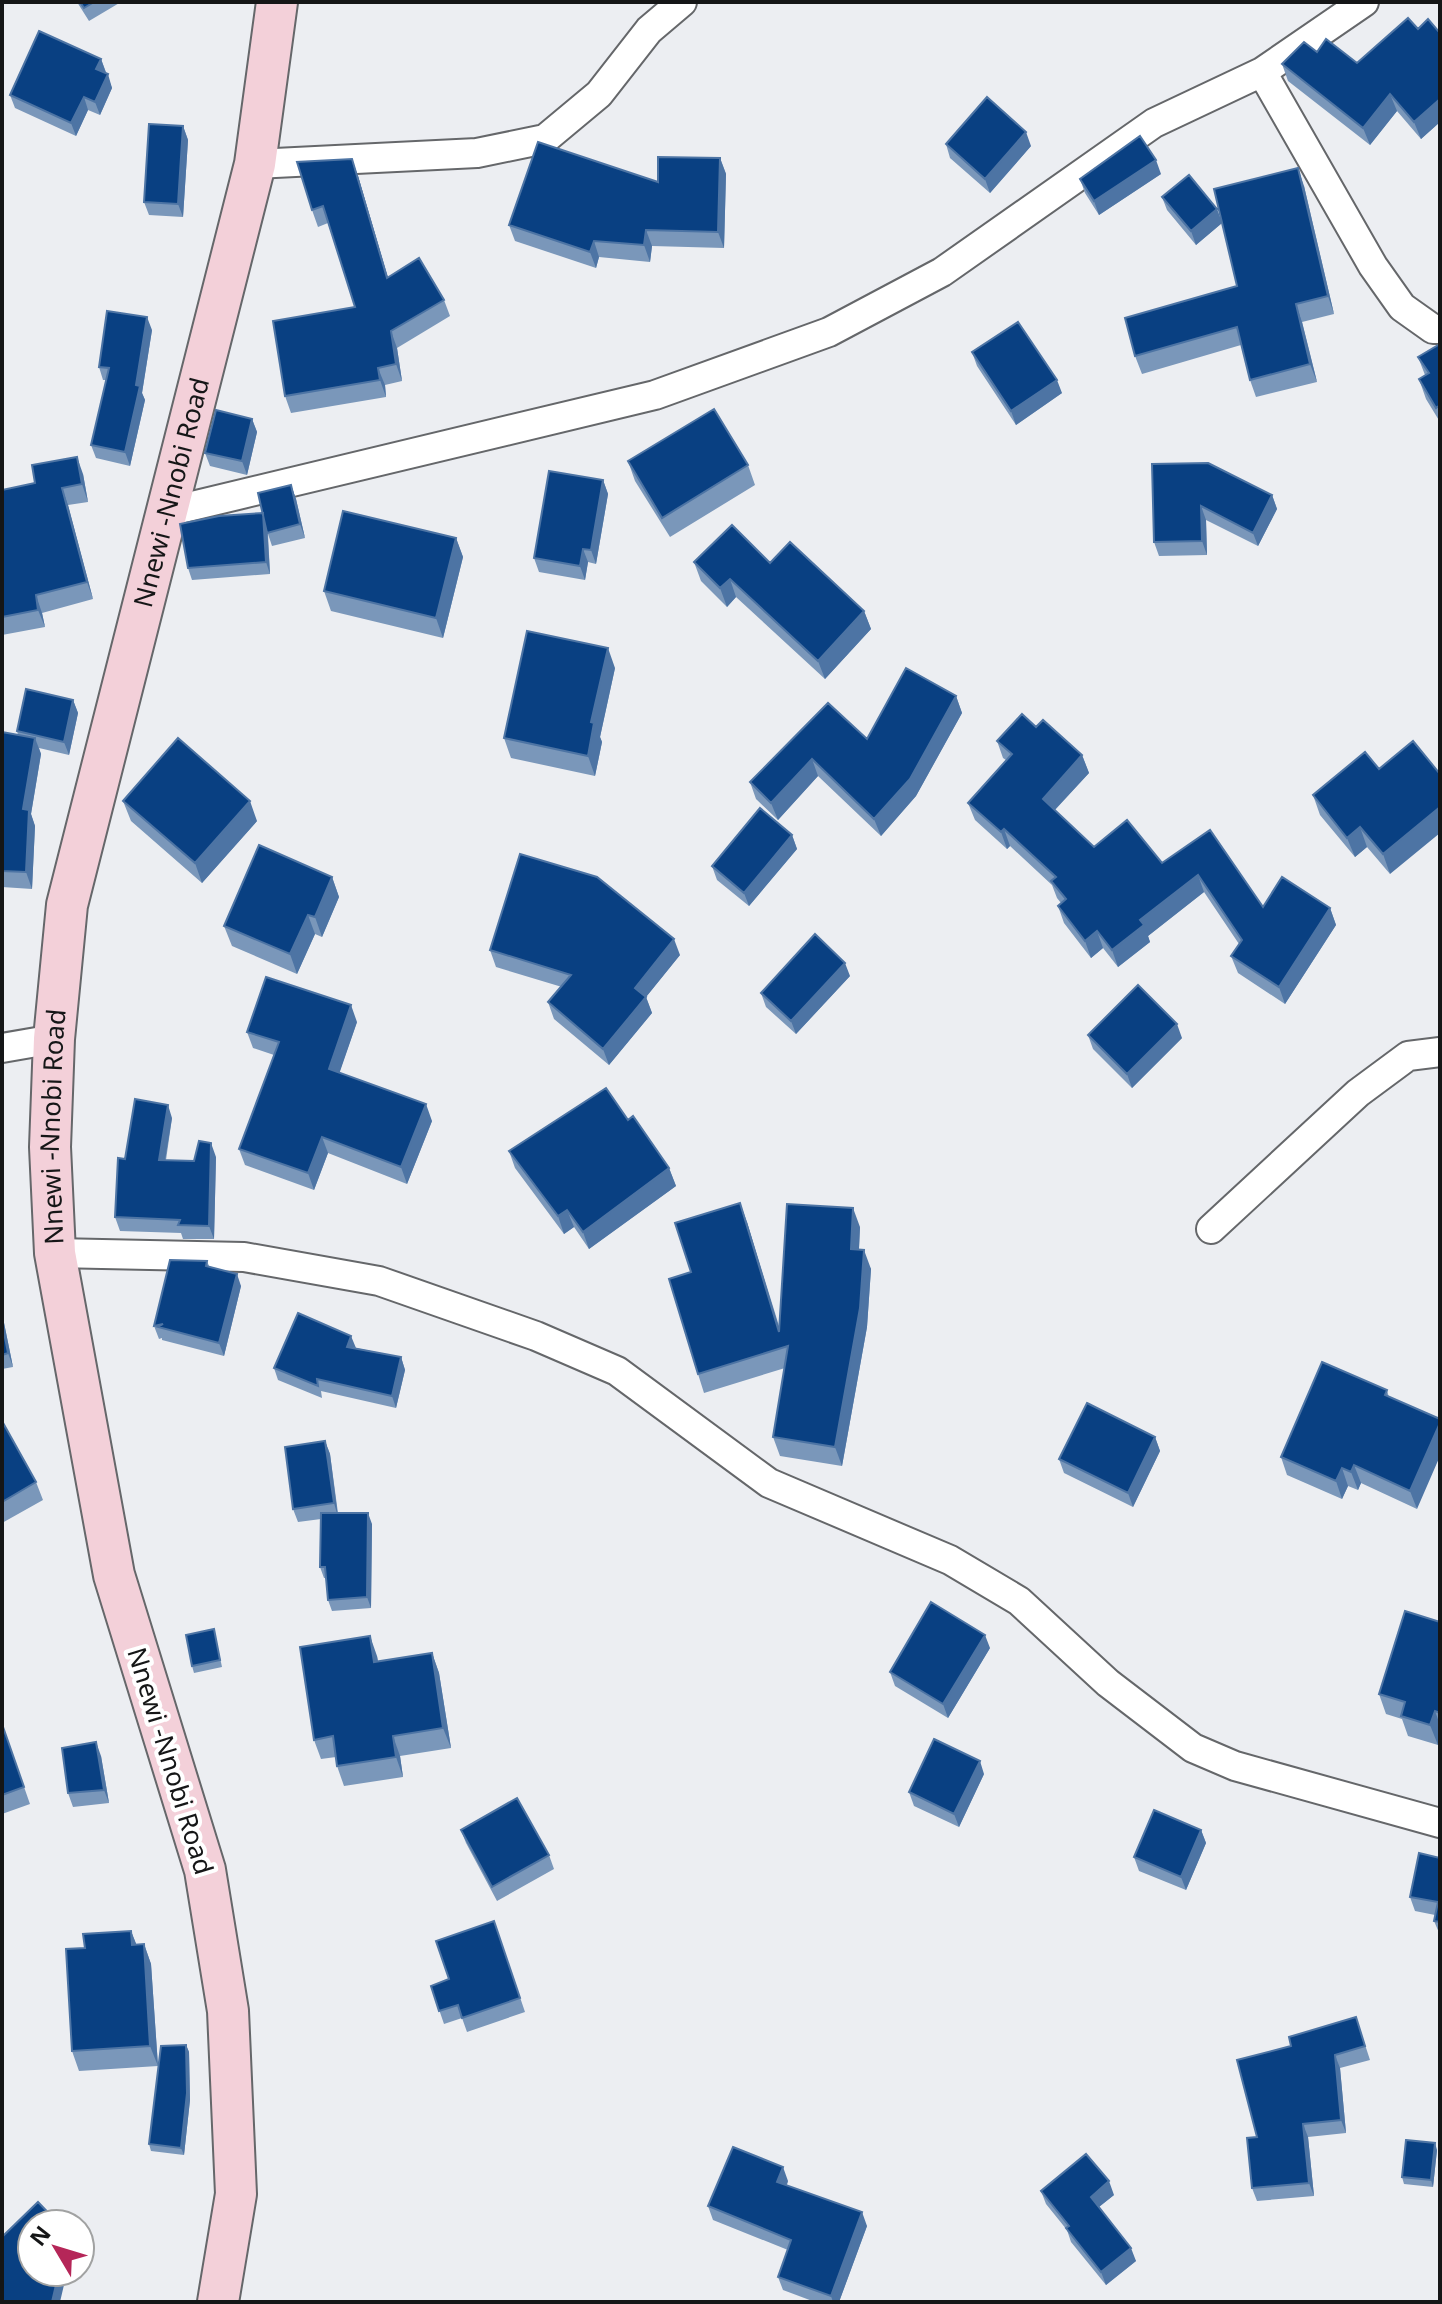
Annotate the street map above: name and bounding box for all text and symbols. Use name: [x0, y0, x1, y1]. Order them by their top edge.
street label: Nnewi -Nnobi Road: [124, 374, 217, 611]
street label: Nnewi -Nnobi Road: [31, 1007, 74, 1245]
street label: Nnewi -Nnobi Road: [119, 1643, 223, 1879]
north arrow: [16, 2208, 96, 2288]
text: N: [22, 2219, 57, 2251]

